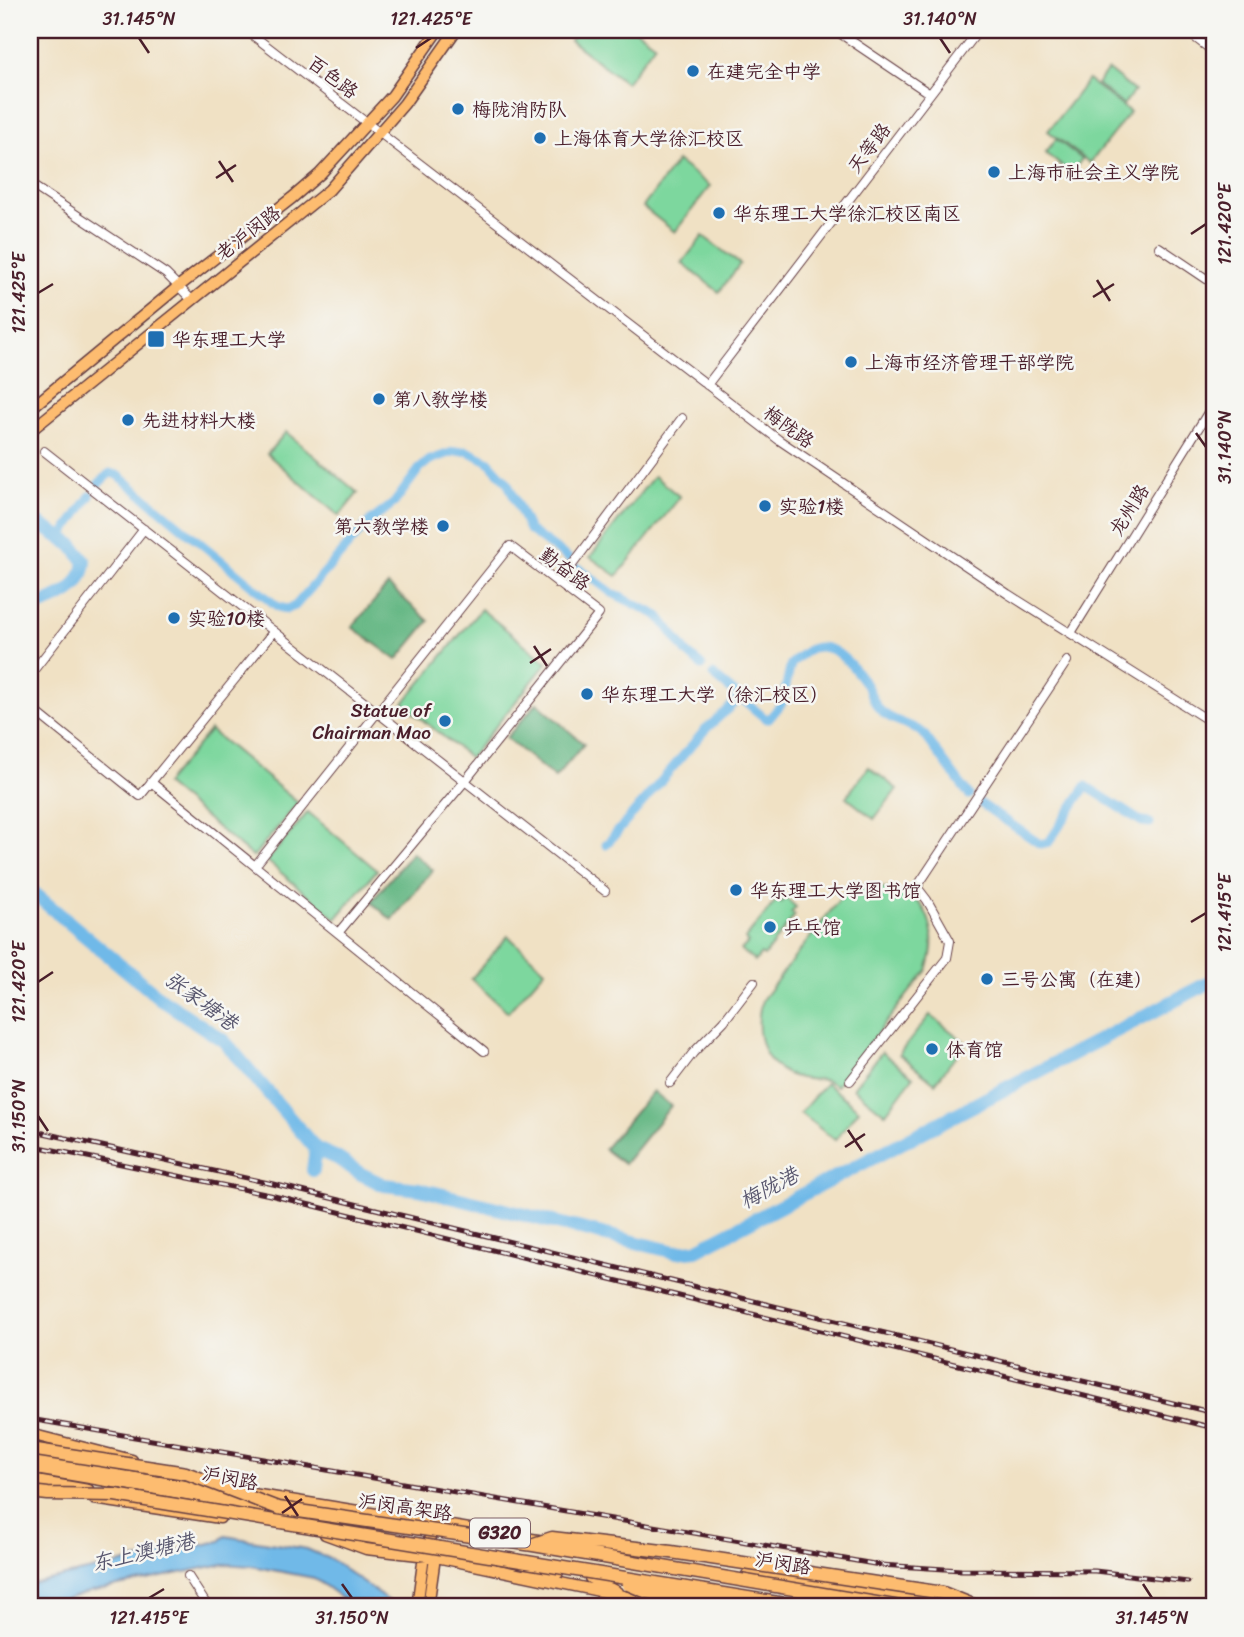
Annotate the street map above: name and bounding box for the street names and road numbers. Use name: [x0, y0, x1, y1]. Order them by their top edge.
street label: 百色路: [300, 47, 366, 107]
street label: 天等路: [839, 115, 899, 181]
street label: 老沪闵路: [208, 197, 288, 269]
street label: 梅陇路: [756, 397, 822, 457]
street label: 龙州路: [1100, 477, 1158, 543]
street label: 勤奋路: [532, 539, 598, 599]
street label: 沪闵路: [199, 1456, 261, 1500]
street label: 沪闵高架路: [356, 1484, 454, 1530]
road number: G320: [470, 1518, 530, 1548]
street label: 沪闵路: [752, 1542, 814, 1584]

